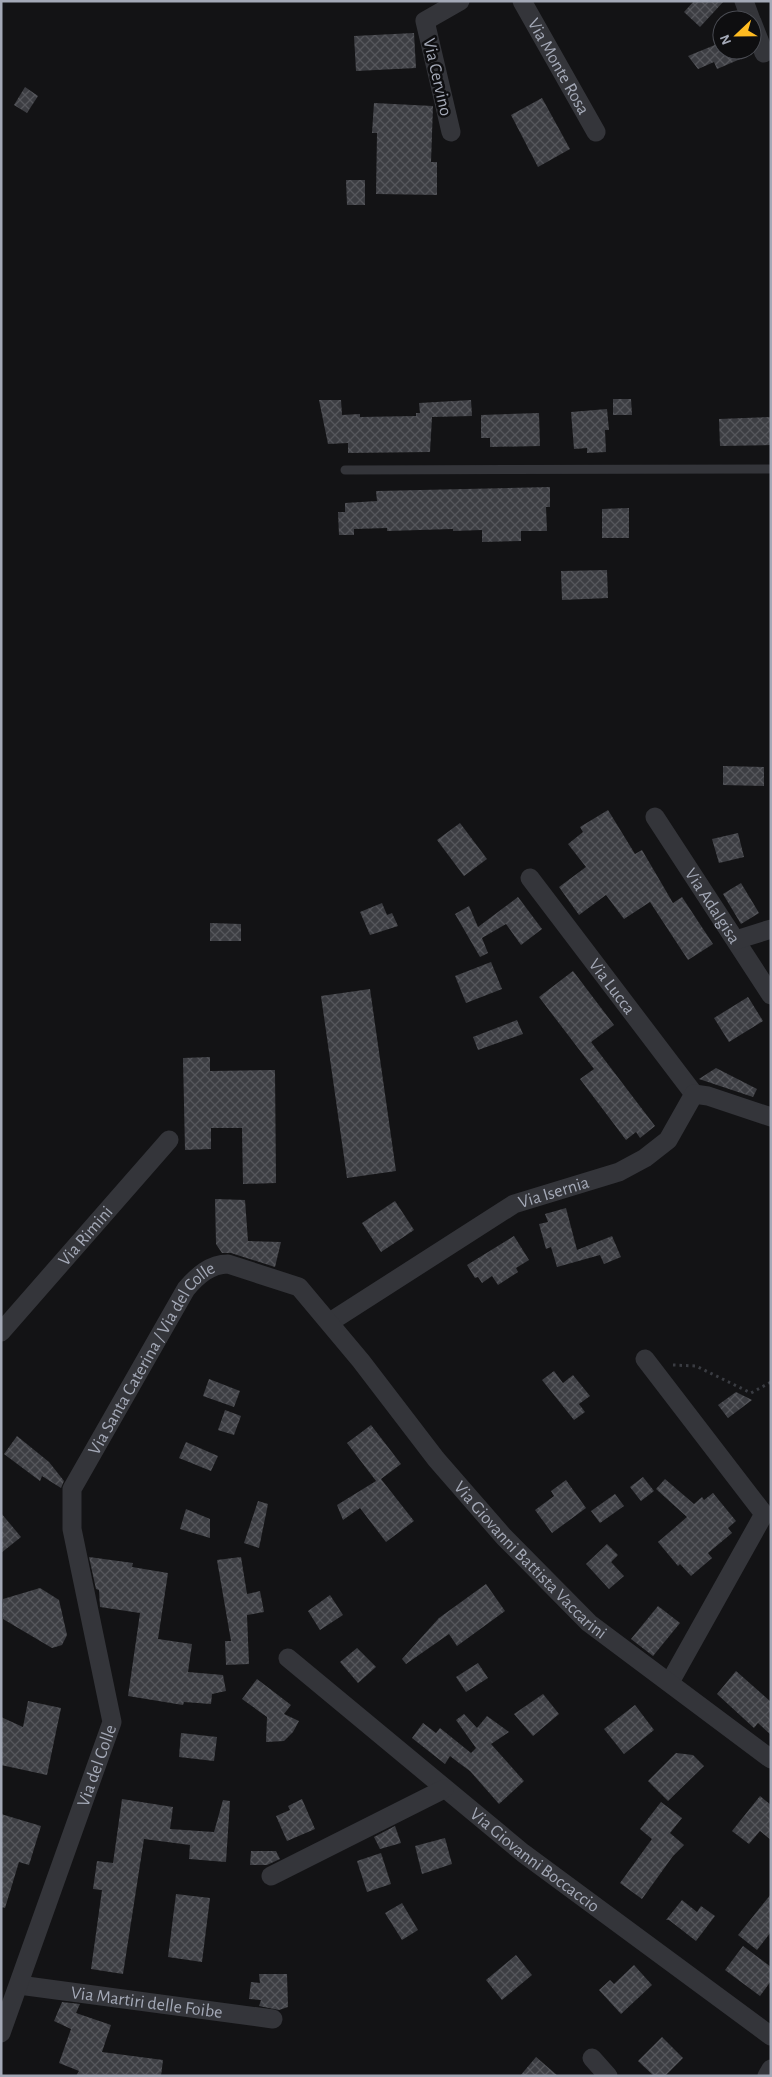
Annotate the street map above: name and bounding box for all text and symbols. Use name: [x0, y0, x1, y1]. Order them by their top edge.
north arrow: [712, 10, 762, 60]
street label: Via Monte Rosa: [524, 16, 592, 118]
text: N: [718, 32, 734, 47]
street label: Via Cervino: [419, 37, 455, 118]
street label: Via Adalgisa: [681, 865, 743, 947]
street label: Via Lucca: [585, 956, 638, 1018]
street label: Via Isernia: [516, 1174, 591, 1212]
street label: Via Rimini: [55, 1203, 117, 1270]
street label: Via Santa Caterina / Via del Colle: [85, 1259, 218, 1458]
street label: Via Giovanni Battista Vaccarini: [450, 1478, 610, 1643]
street label: Via del Colle: [74, 1722, 120, 1809]
street label: Via Giovanni Boccaccio: [466, 1805, 603, 1916]
street label: Via Martiri delle Foibe: [70, 1984, 224, 2022]

